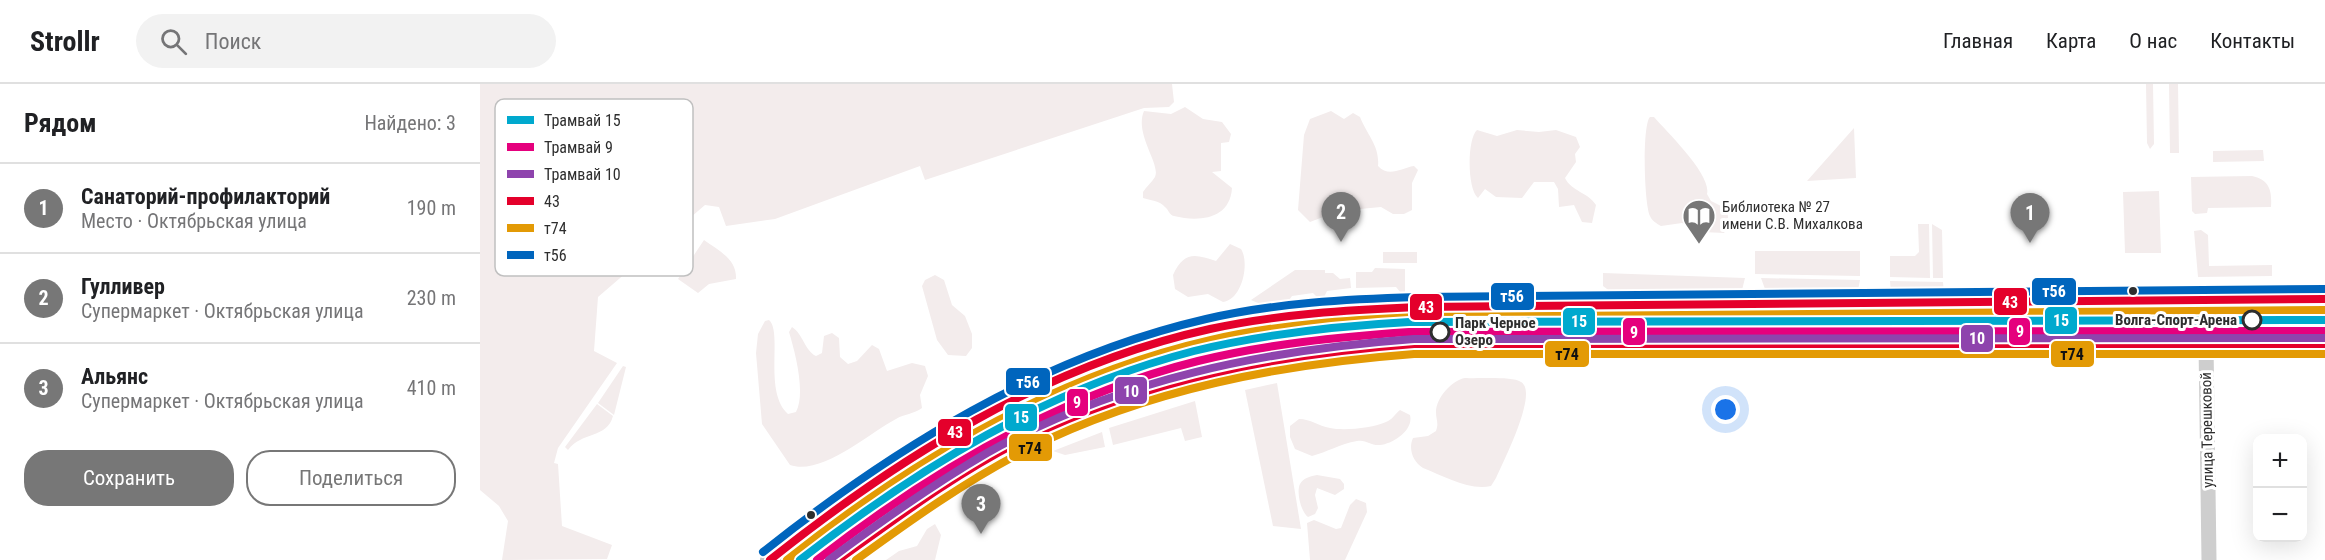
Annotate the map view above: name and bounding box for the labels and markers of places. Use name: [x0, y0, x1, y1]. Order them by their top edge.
pin: 2: [1322, 192, 1360, 242]
pin: 1: [2010, 194, 2050, 243]
library icon: Библиотека № 27 имени С.В. Михалкова: [1681, 198, 1717, 245]
place label: Библиотека № 27 имени С.В. Михалкова: [1722, 198, 1863, 233]
unlabelled marker: [2127, 285, 2139, 297]
marker: Волга-Спорт-Арена: [2242, 310, 2262, 330]
place label: Волга-Спорт-Арена: [2115, 311, 2237, 329]
place label: Парк Черное Озеро: [1455, 314, 1536, 349]
marker: Парк Черное Озеро: [1430, 322, 1450, 342]
pin: 3: [962, 484, 1000, 534]
unlabelled marker: [805, 509, 817, 521]

